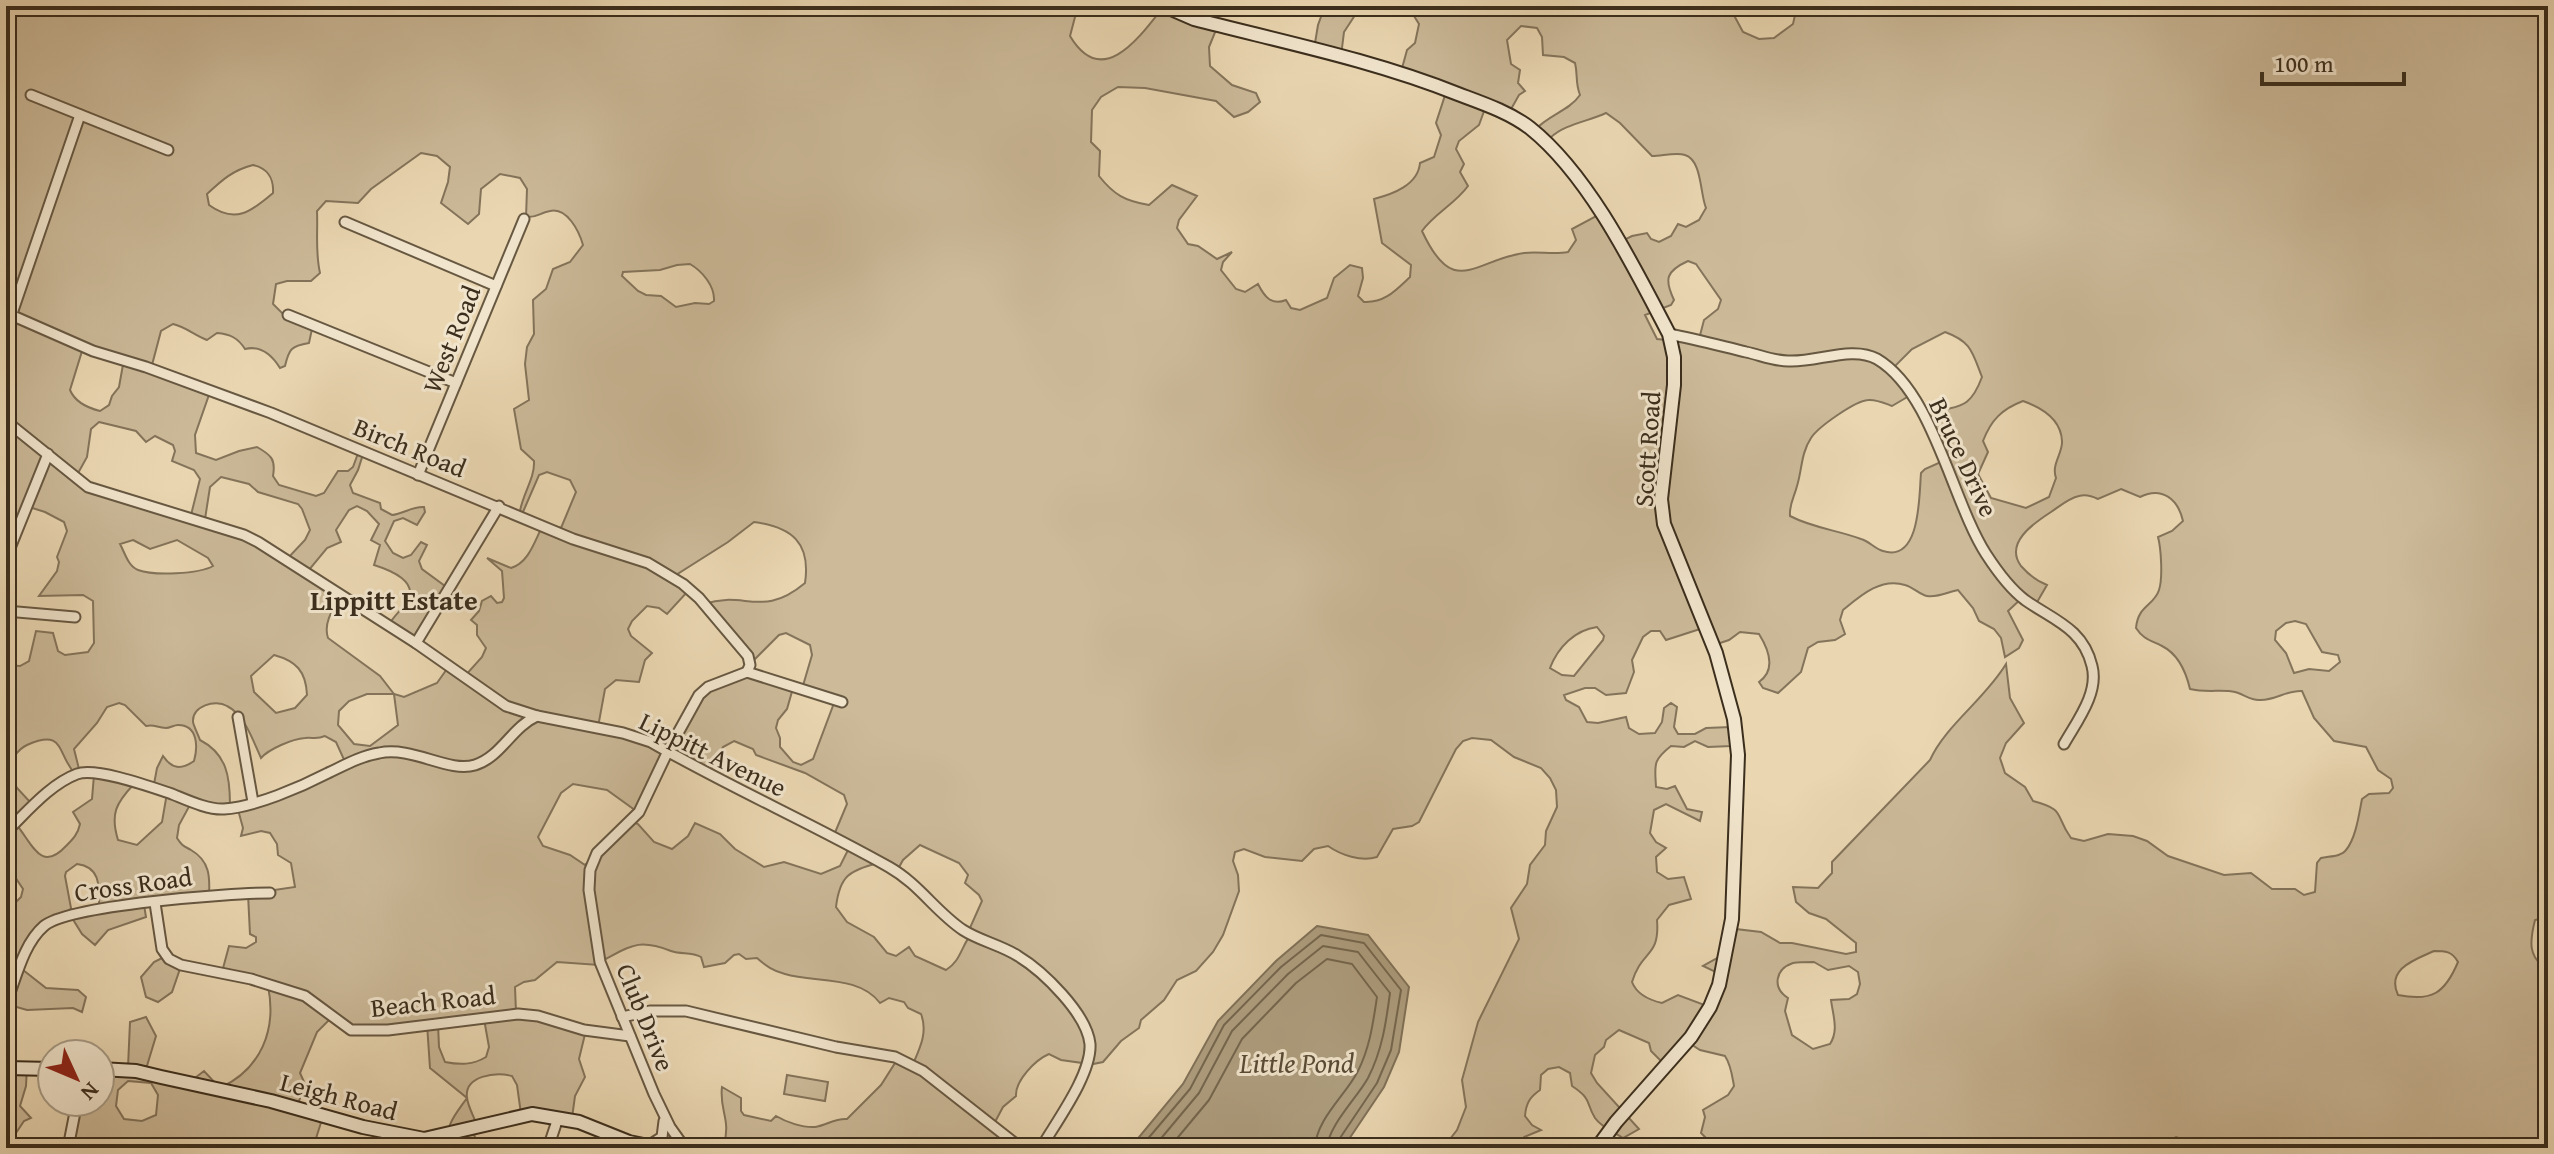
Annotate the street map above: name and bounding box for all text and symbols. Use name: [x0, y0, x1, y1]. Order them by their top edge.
scale bar: [2262, 36, 2404, 86]
text: 100 m: [2274, 46, 2334, 81]
street label: West Road: [412, 279, 490, 399]
street label: Scott Road: [1624, 390, 1671, 508]
street label: Bruce Drive: [1919, 391, 2009, 523]
street label: Birch Road: [348, 407, 472, 487]
district label: Lippitt Estate: [310, 579, 478, 620]
street label: Lippitt Avenue: [633, 702, 793, 806]
street label: Cross Road: [72, 856, 194, 912]
street label: Club Drive: [607, 957, 685, 1077]
street label: Beach Road: [369, 975, 497, 1027]
north arrow: [36, 1038, 116, 1118]
water label: Little Pond: [1239, 1042, 1354, 1083]
street label: Leigh Road: [276, 1062, 402, 1130]
text: N: [74, 1075, 107, 1109]

